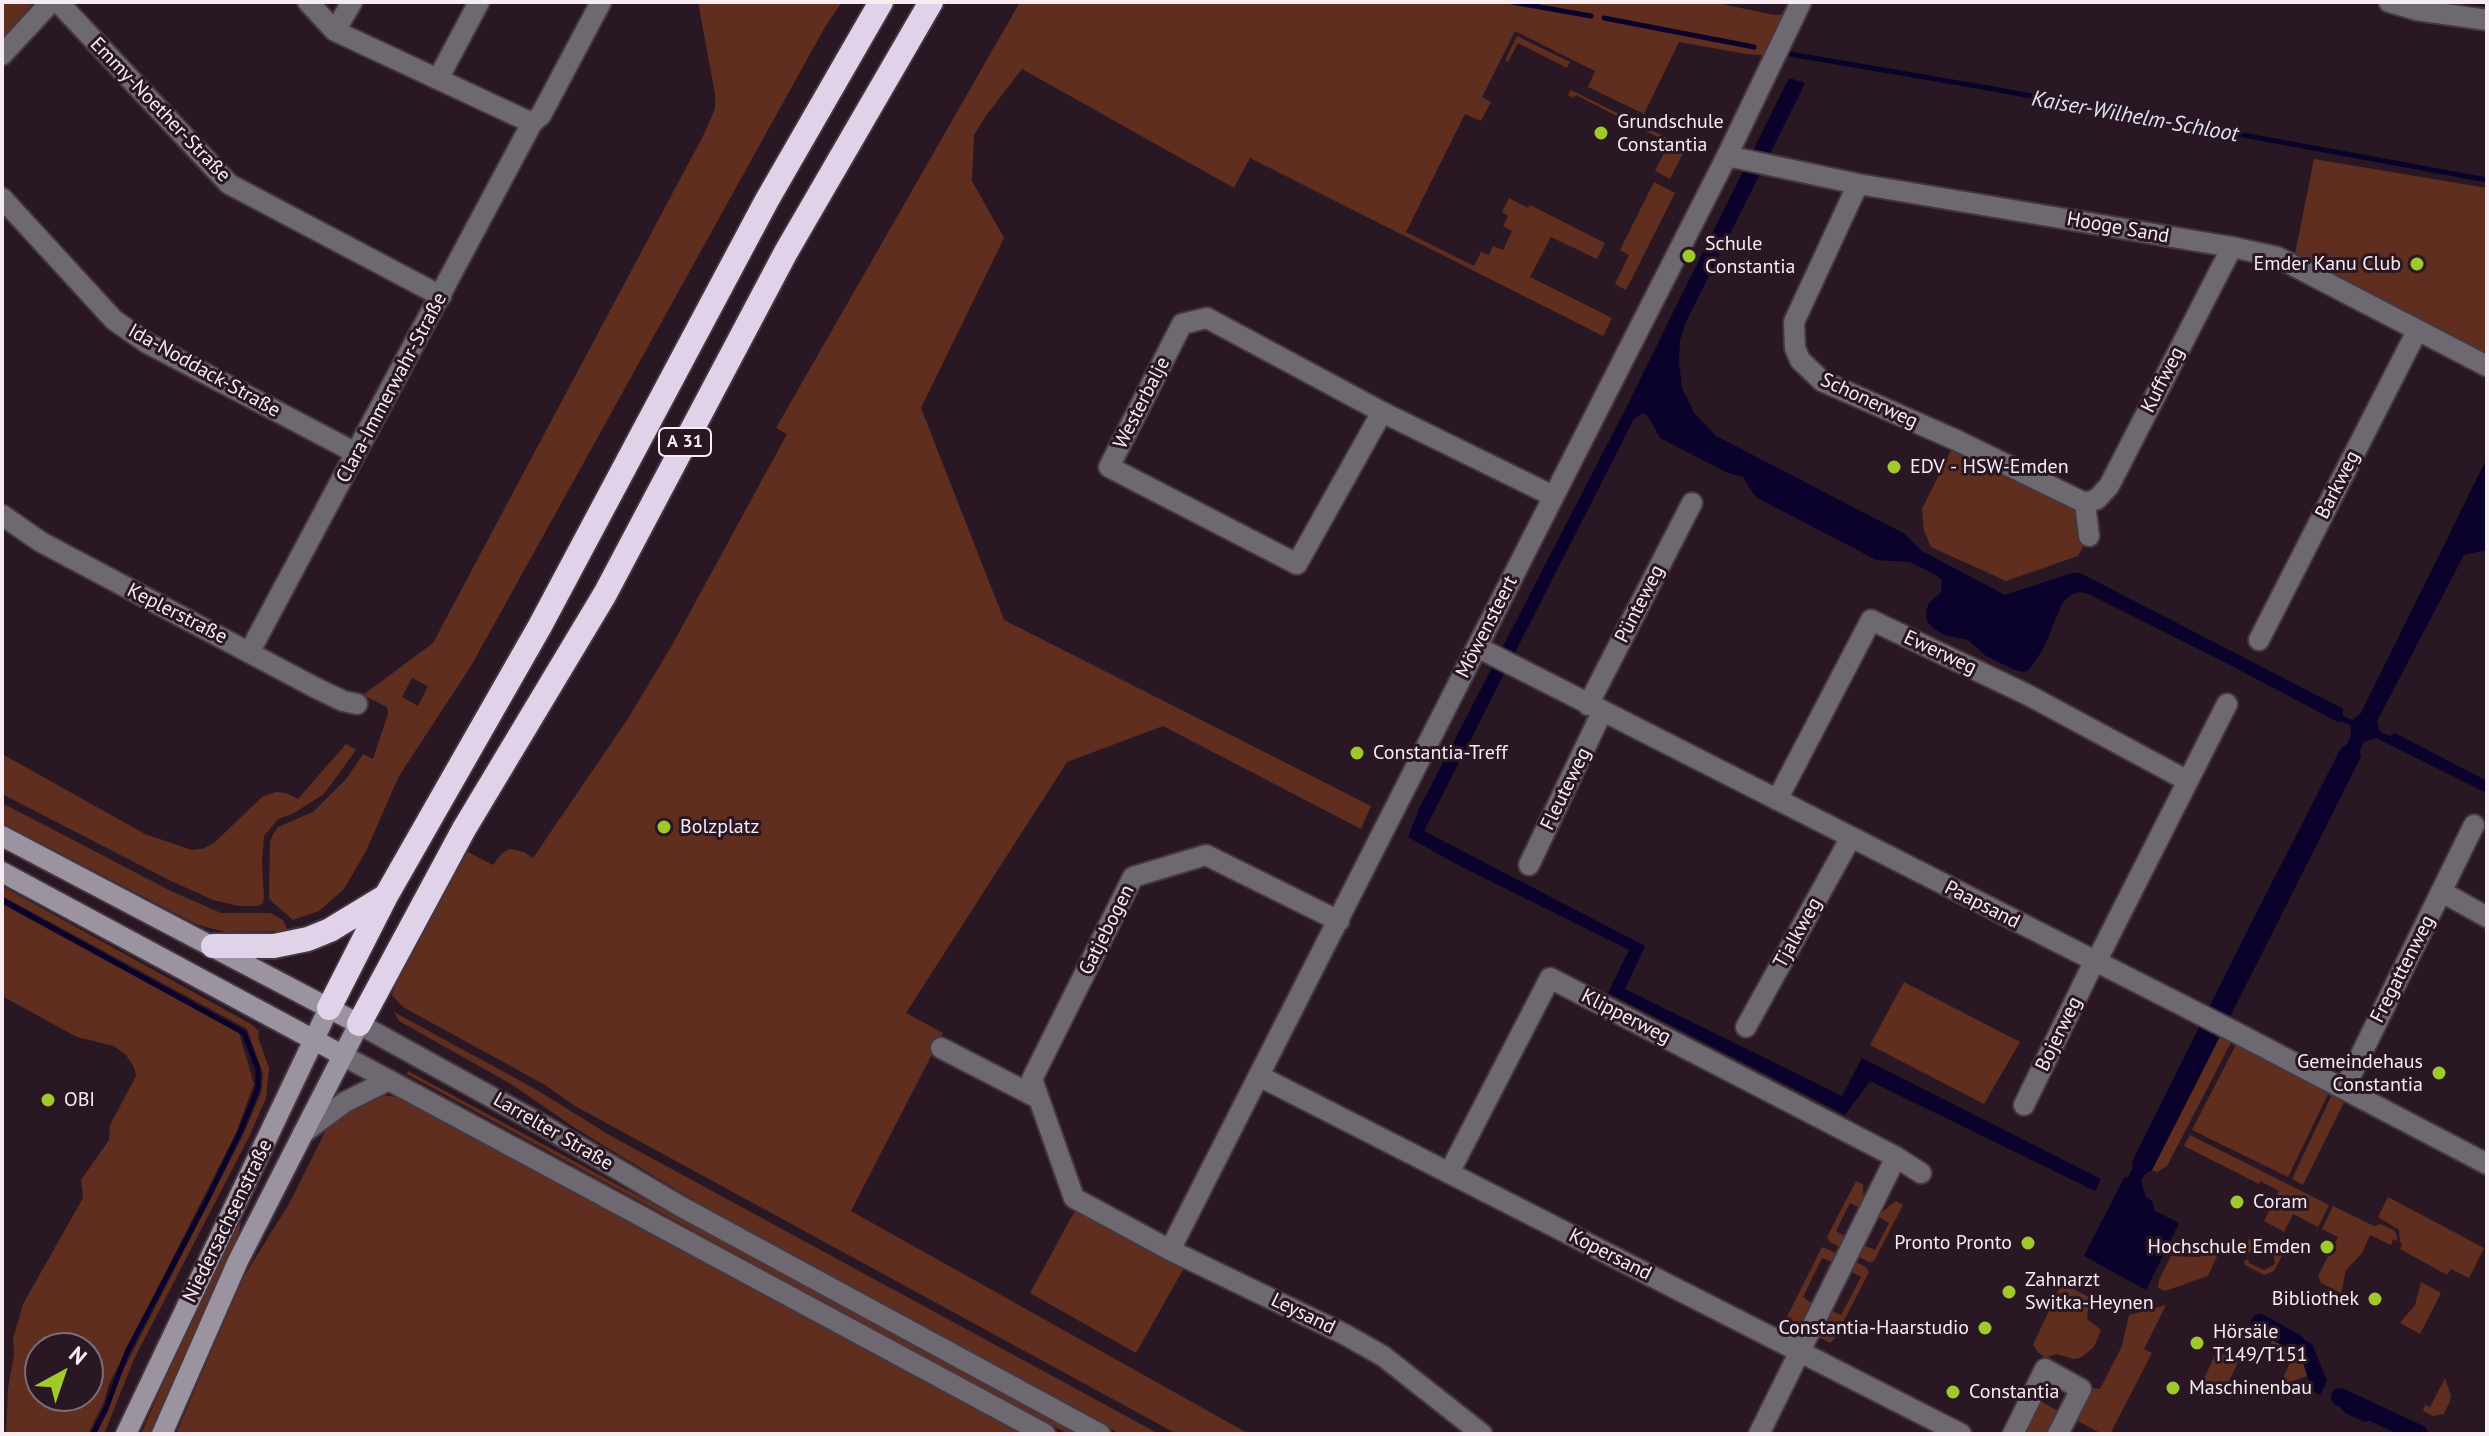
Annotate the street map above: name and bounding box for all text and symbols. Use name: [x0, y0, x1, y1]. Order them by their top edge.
street label: Emmy-Noether-Straße: [85, 33, 235, 187]
water label: Kaiser-Wilhelm-Schloot: [2030, 86, 2240, 148]
place label: Grundschule Constantia: [1617, 110, 1724, 157]
marker: Grundschule Constantia: [1592, 124, 1610, 142]
street label: Hooge Sand: [2065, 207, 2171, 249]
place label: Schule Constantia: [1705, 232, 1795, 279]
marker: Schule Constantia: [1680, 247, 1698, 265]
place label: Emder Kanu Club: [2254, 252, 2401, 276]
marker: Emder Kanu Club: [2408, 255, 2426, 273]
street label: Clara-Immerwahr-Straße: [332, 289, 452, 487]
street label: Ida-Noddack-Straße: [124, 319, 284, 423]
street label: Kuffweg: [2136, 343, 2190, 417]
street label: Westerbalje: [1109, 353, 1175, 453]
street label: Schonerweg: [1817, 368, 1921, 434]
road number: A 31: [659, 428, 711, 456]
street label: Barkweg: [2311, 447, 2365, 523]
place label: EDV - HSW-Emden: [1910, 455, 2069, 479]
marker: EDV - HSW-Emden: [1885, 458, 1903, 476]
street label: Pünteweg: [1610, 561, 1670, 647]
street label: Möwensteert: [1451, 572, 1523, 682]
street label: Keplerstraße: [123, 579, 231, 649]
street label: Ewerweg: [1900, 626, 1980, 680]
place label: Constantia-Treff: [1373, 741, 1508, 765]
marker: Constantia-Treff: [1348, 744, 1366, 762]
street label: Fleuteweg: [1536, 744, 1596, 834]
place label: Bolzplatz: [680, 815, 759, 839]
marker: Bolzplatz: [655, 818, 673, 836]
street label: Paapsand: [1940, 876, 2024, 934]
street label: Gatjebogen: [1074, 881, 1140, 979]
street label: Tjalkweg: [1769, 894, 1827, 972]
street label: Fregattenweg: [2366, 911, 2440, 1027]
street label: Klipperweg: [1577, 984, 1675, 1050]
street label: Bojerweg: [2031, 993, 2087, 1075]
place label: Gemeindehaus Constantia: [2297, 1050, 2423, 1097]
marker: Gemeindehaus Constantia: [2430, 1064, 2448, 1082]
place label: OBI: [64, 1088, 95, 1112]
street label: Larrelter Straße: [489, 1088, 617, 1176]
marker: OBI: [39, 1091, 57, 1109]
street label: Niedersachsenstraße: [178, 1136, 278, 1306]
place label: Coram: [2253, 1190, 2307, 1214]
marker: Coram: [2228, 1193, 2246, 1211]
street label: Kopersand: [1565, 1224, 1655, 1286]
place label: Pronto Pronto: [1894, 1231, 2012, 1255]
marker: Pronto Pronto: [2019, 1234, 2037, 1252]
place label: Hochschule Emden: [2148, 1235, 2311, 1259]
marker: Hochschule Emden: [2318, 1238, 2336, 1256]
place label: Zahnarzt Switka-Heynen: [2025, 1268, 2154, 1315]
marker: Zahnarzt Switka-Heynen: [2000, 1283, 2018, 1301]
place label: Bibliothek: [2272, 1287, 2359, 1311]
street label: Leysand: [1267, 1288, 1339, 1340]
marker: Bibliothek: [2366, 1290, 2384, 1308]
place label: Constantia-Haarstudio: [1778, 1316, 1969, 1340]
marker: Constantia-Haarstudio: [1976, 1319, 1994, 1337]
place label: Hörsäle T149/T151: [2213, 1320, 2308, 1367]
north arrow: [24, 1332, 104, 1412]
marker: Hörsäle T149/T151: [2188, 1334, 2206, 1352]
text: N: [64, 1340, 93, 1371]
place label: Maschinenbau: [2189, 1376, 2312, 1400]
marker: Maschinenbau: [2164, 1379, 2182, 1397]
place label: Constantia: [1969, 1380, 2059, 1404]
marker: Constantia: [1944, 1383, 1962, 1401]

